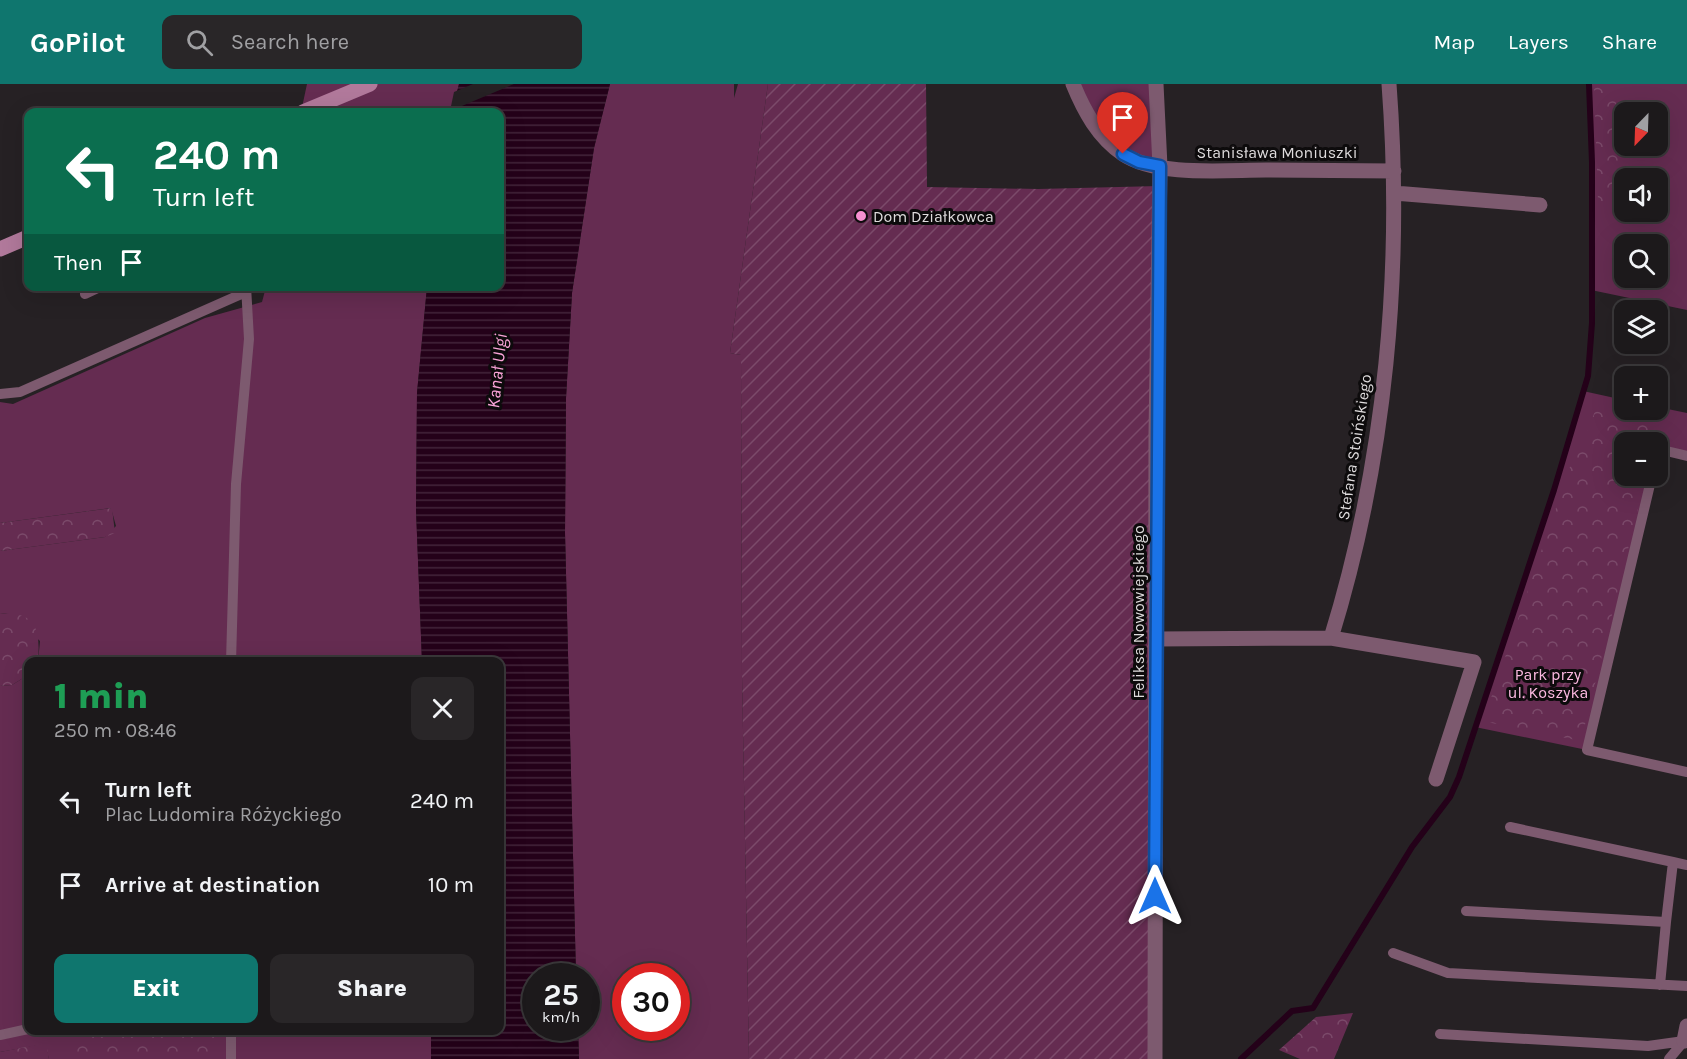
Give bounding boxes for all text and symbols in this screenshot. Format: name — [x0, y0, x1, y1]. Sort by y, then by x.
search box — [162, 15, 582, 69]
text: GoPilot — [30, 26, 126, 59]
icon: search — [183, 26, 216, 59]
text: Search here — [231, 29, 349, 55]
text: Map — [1433, 30, 1475, 54]
text: Layers — [1508, 30, 1569, 54]
text: Share — [1602, 30, 1657, 54]
pin — [1097, 92, 1148, 154]
icon: arrive — [1106, 101, 1139, 134]
north arrow — [1614, 102, 1668, 156]
map controls — [1614, 102, 1668, 486]
text: 240 m — [153, 130, 280, 180]
icon: left — [54, 132, 132, 210]
street label: Stanisława Moniuszki — [1196, 143, 1358, 162]
button: sound — [1614, 168, 1668, 222]
text: Turn left — [153, 181, 254, 213]
place label: Dom Działkowca — [873, 207, 994, 226]
marker: Dom Działkowca — [854, 209, 868, 223]
button: search — [1614, 234, 1668, 288]
icon: arrive — [115, 246, 148, 279]
text: Then — [54, 250, 103, 276]
button: layers — [1614, 300, 1668, 354]
water label: Kanał Ulgi — [482, 332, 512, 410]
button: + — [1614, 366, 1668, 420]
street label: Stefana Stoińskiego — [1334, 373, 1375, 521]
button: − — [1614, 432, 1668, 486]
street label: Feliksa Nowowiejskiego — [1129, 525, 1148, 699]
park label: Park przy ul. Koszyka — [1508, 665, 1588, 702]
text: 1 min — [54, 675, 148, 717]
button: close — [411, 677, 474, 740]
text: 250 m · 08:46 — [54, 719, 177, 742]
text: Turn left — [105, 777, 192, 803]
icon: left — [54, 785, 87, 818]
text: 240 m — [410, 788, 474, 814]
text: Plac Ludomira Różyckiego — [105, 803, 342, 826]
position arrow — [1123, 864, 1187, 928]
icon: arrive — [54, 869, 87, 902]
text: Arrive at destination — [105, 872, 320, 898]
text: 10 m — [428, 872, 474, 898]
button: Exit — [54, 954, 258, 1023]
button: Share — [270, 954, 474, 1023]
speed limit sign: 30 — [612, 963, 690, 1041]
text: 25 — [543, 977, 579, 1013]
text: km/h — [542, 1008, 580, 1026]

